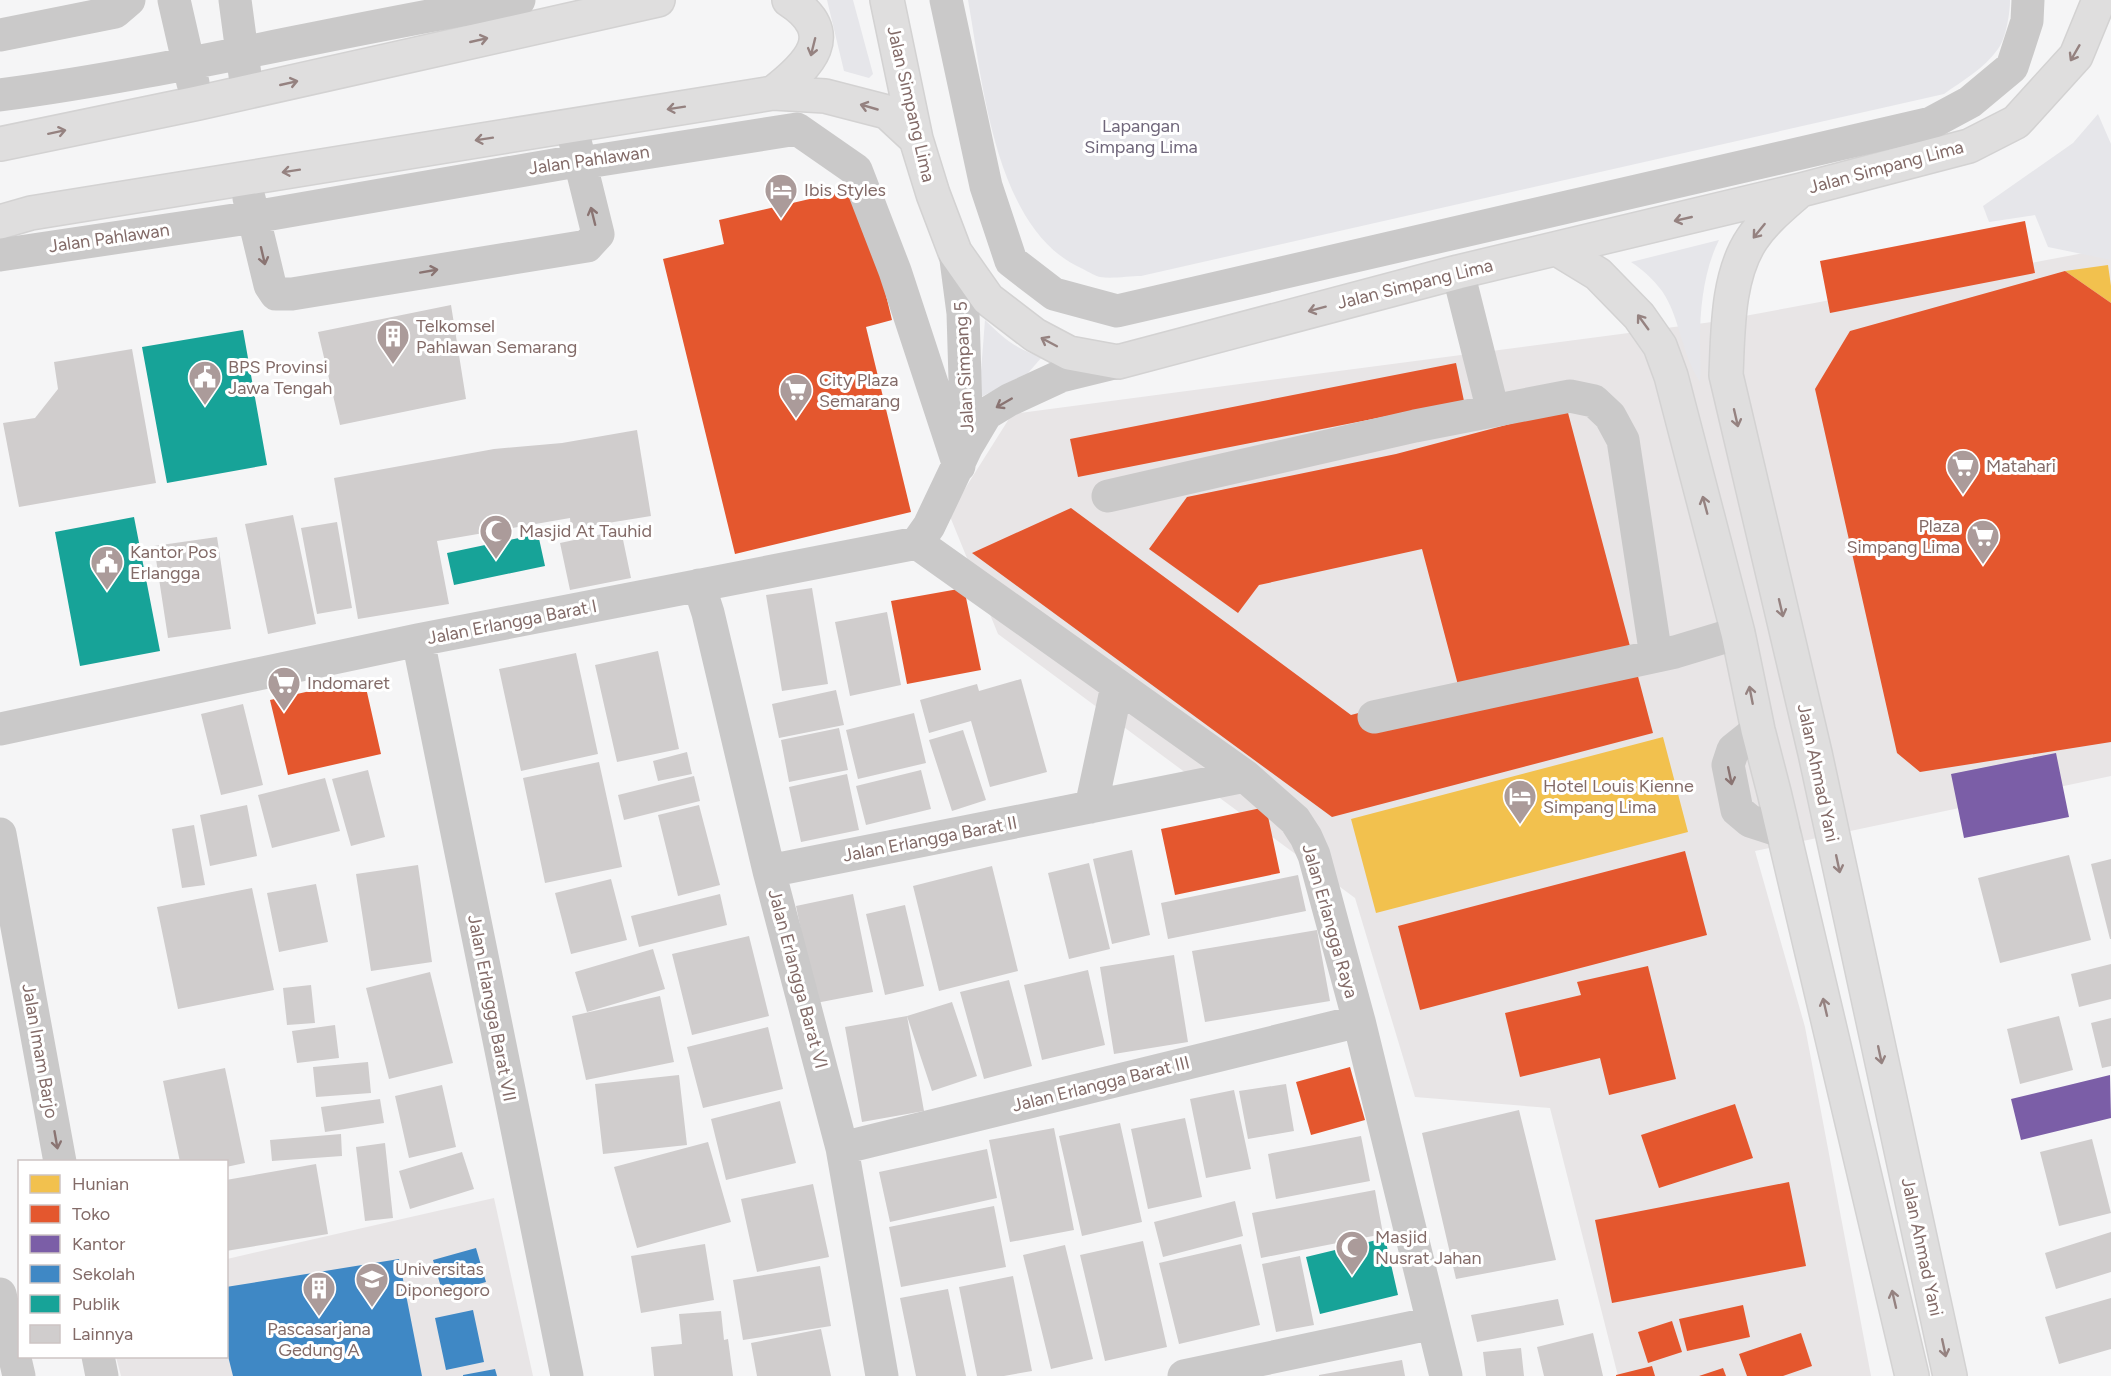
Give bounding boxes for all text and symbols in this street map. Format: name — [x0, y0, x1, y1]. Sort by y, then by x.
street label: Jalan Simpang Lima — [882, 24, 940, 184]
one-way arrow — [469, 33, 488, 45]
one-way arrow — [806, 37, 818, 56]
one-way arrow — [2069, 44, 2081, 61]
one-way arrow — [279, 76, 298, 88]
one-way arrow — [859, 101, 878, 112]
one-way arrow — [667, 103, 687, 114]
park label: Lapangan Simpang Lima — [1084, 115, 1198, 158]
one-way arrow — [47, 126, 67, 137]
one-way arrow — [474, 134, 494, 145]
street label: Jalan Simpang Lima — [1806, 136, 1966, 198]
street label: Jalan Pahlawan — [527, 141, 651, 179]
one-way arrow — [282, 166, 302, 177]
hotel icon: Ibis Styles — [763, 172, 799, 219]
place label: Ibis Styles — [804, 179, 886, 201]
one-way arrow — [587, 207, 599, 226]
one-way arrow — [1674, 213, 1693, 225]
street label: Jalan Pahlawan — [47, 219, 171, 257]
one-way arrow — [1753, 222, 1766, 238]
one-way arrow — [257, 246, 269, 265]
street label: Jalan Simpang Lima — [1335, 254, 1495, 314]
one-way arrow — [418, 266, 438, 277]
street label: Jalan Simpang 5 — [950, 301, 978, 433]
one-way arrow — [1308, 304, 1327, 316]
one-way arrow — [1637, 314, 1649, 330]
place label: Telkomsel Pahlawan Semarang — [416, 315, 577, 358]
building icon: Telkomsel Pahlawan Semarang — [375, 318, 411, 365]
one-way arrow — [1040, 336, 1058, 348]
place label: BPS Provinsi Jawa Tengah — [228, 356, 332, 399]
public building icon: BPS Provinsi Jawa Tengah — [187, 359, 223, 406]
place label: City Plaza Semarang — [819, 369, 900, 412]
supermarket icon: City Plaza Semarang — [778, 372, 814, 419]
one-way arrow — [996, 397, 1013, 409]
one-way arrow — [1730, 408, 1742, 427]
supermarket icon: Matahari — [1945, 448, 1981, 495]
place label: Matahari — [1986, 455, 2056, 477]
one-way arrow — [1698, 496, 1710, 515]
mosque icon: Masjid At Tauhid — [478, 513, 514, 560]
place label: Plaza Simpang Lima — [1847, 515, 1960, 558]
supermarket icon: Plaza Simpang Lima — [1965, 518, 2001, 565]
place label: Masjid At Tauhid — [519, 520, 652, 542]
place label: Kantor Pos Erlangga — [130, 541, 217, 584]
public building icon: Kantor Pos Erlangga — [89, 544, 125, 591]
street label: Jalan Erlangga Barat I — [425, 595, 599, 649]
one-way arrow — [1775, 598, 1787, 617]
supermarket icon: Indomaret — [266, 665, 302, 712]
place label: Indomaret — [307, 672, 390, 694]
one-way arrow — [1745, 685, 1756, 705]
street label: Jalan Ahmad Yani — [1793, 702, 1843, 844]
one-way arrow — [1725, 765, 1736, 785]
place label: Hotel Louis Kienne Simpang Lima — [1543, 775, 1694, 818]
hotel icon: Hotel Louis Kienne Simpang Lima — [1502, 778, 1538, 825]
street label: Jalan Erlangga Barat II — [841, 811, 1019, 867]
street label: Jalan Erlangga Raya — [1297, 841, 1363, 1001]
one-way arrow — [1833, 854, 1845, 873]
street label: Jalan Erlangga Barat VI — [763, 887, 833, 1071]
street label: Jalan Erlangga Barat VII — [463, 913, 521, 1103]
street label: Jalan Imam Barjo — [17, 982, 63, 1120]
one-way arrow — [1819, 997, 1830, 1017]
one-way arrow — [1875, 1044, 1886, 1064]
street label: Jalan Erlangga Barat III — [1010, 1051, 1192, 1117]
one-way arrow — [51, 1129, 62, 1149]
legend — [18, 1160, 228, 1358]
text: Hunian — [72, 1173, 129, 1195]
street label: Jalan Ahmad Yani — [1897, 1176, 1947, 1318]
text: Toko — [72, 1203, 110, 1225]
place label: Masjid Nusrat Jahan — [1375, 1226, 1482, 1269]
mosque icon: Masjid Nusrat Jahan — [1334, 1229, 1370, 1276]
text: Kantor — [72, 1233, 125, 1255]
place label: Universitas Diponegoro — [395, 1258, 490, 1301]
school or university icon: Universitas Diponegoro — [354, 1261, 390, 1308]
text: Sekolah — [72, 1263, 135, 1285]
building icon: Pascasarjana Gedung A — [301, 1270, 337, 1317]
one-way arrow — [1887, 1289, 1899, 1308]
text: Publik — [72, 1293, 120, 1315]
place label: Pascasarjana Gedung A — [267, 1318, 371, 1361]
text: Lainnya — [72, 1323, 133, 1345]
one-way arrow — [1939, 1337, 1950, 1357]

